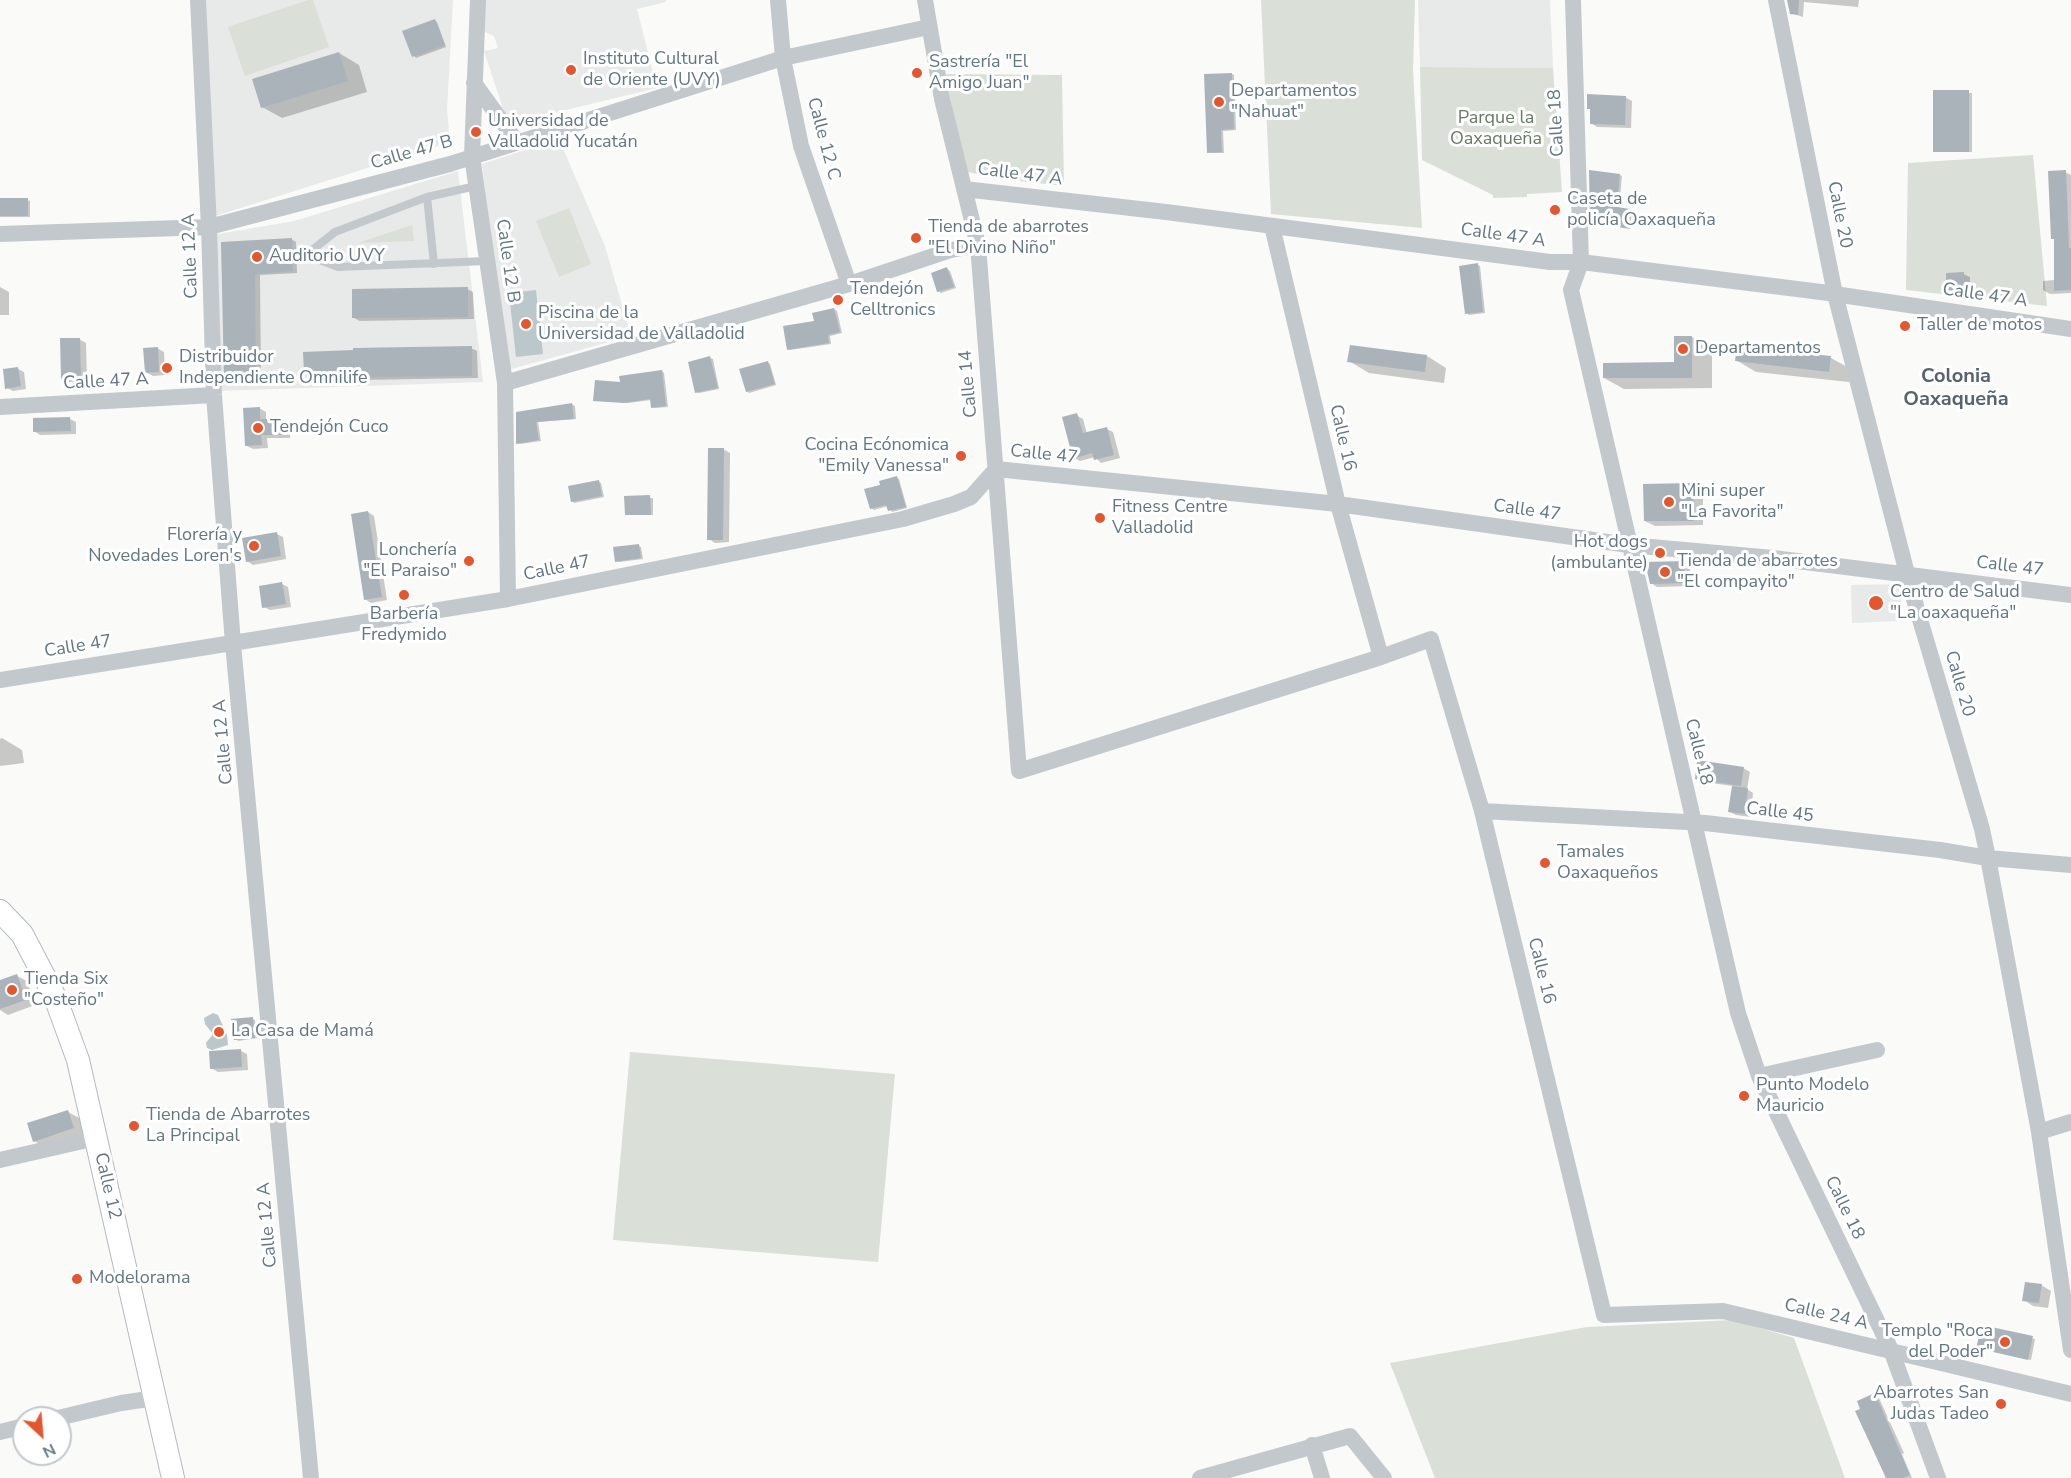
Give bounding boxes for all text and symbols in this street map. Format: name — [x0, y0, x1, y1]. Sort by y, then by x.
place label: Instituto Cultural de Oriente (UVY) — [583, 49, 721, 92]
place label: Sastrería "El Amigo Juan" — [929, 52, 1030, 94]
marker: Instituto Cultural de Oriente (UVY) — [564, 63, 578, 77]
marker: Sastrería "El Amigo Juan" — [910, 66, 924, 80]
place label: Departamentos "Nahuat" — [1231, 81, 1357, 124]
street label: Calle 18 — [1544, 89, 1570, 157]
street label: Calle 12 C — [802, 95, 844, 183]
marker: Departamentos "Nahuat" — [1212, 95, 1226, 109]
park label: Parque la Oaxaqueña — [1450, 108, 1542, 150]
place label: Universidad de Valladolid Yucatán — [488, 111, 638, 154]
marker: Universidad de Valladolid Yucatán — [469, 125, 483, 139]
street label: Calle 47 B — [368, 131, 456, 175]
street label: Calle 47 A — [976, 159, 1064, 191]
street label: Calle 20 — [1822, 180, 1856, 250]
place label: Caseta de policía Oaxaqueña — [1567, 189, 1716, 232]
marker: Caseta de policía Oaxaqueña — [1548, 203, 1562, 217]
street label: Calle 12 A — [179, 213, 203, 299]
place label: Tienda de abarrotes "El Divino Niño" — [928, 217, 1089, 260]
street label: Calle 12 B — [490, 218, 524, 304]
street label: Calle 47 A — [1459, 219, 1547, 253]
marker: Tienda de abarrotes "El Divino Niño" — [909, 231, 923, 245]
place label: Auditorio UVY — [269, 246, 385, 268]
marker: Auditorio UVY — [250, 250, 264, 264]
place label: Tendejón Celltronics — [850, 279, 936, 322]
street label: Calle 47 A — [1941, 279, 2029, 313]
marker: Tendejón Celltronics — [831, 293, 845, 307]
place label: Piscina de la Universidad de Valladolid — [538, 303, 745, 346]
place label: Taller de motos — [1917, 315, 2042, 337]
marker: Piscina de la Universidad de Valladolid — [519, 317, 533, 331]
marker: Taller de motos — [1898, 319, 1912, 333]
place label: Departamentos — [1695, 338, 1821, 360]
marker: Departamentos — [1676, 342, 1690, 356]
place label: Distribuidor Independiente Omnilife — [179, 347, 368, 389]
street label: Calle 14 — [955, 349, 983, 419]
marker: Distribuidor Independiente Omnilife — [160, 361, 174, 375]
district label: Colonia Oaxaqueña — [1903, 365, 2009, 412]
street label: Calle 47 A — [63, 369, 149, 395]
street label: Calle 16 — [1324, 403, 1360, 473]
place label: Tendejón Cuco — [270, 417, 389, 439]
marker: Tendejón Cuco — [251, 421, 265, 435]
place label: Cocina Ecónomica "Emily Vanessa" — [804, 435, 949, 478]
street label: Calle 47 — [1009, 441, 1079, 469]
marker: Cocina Ecónomica "Emily Vanessa" — [954, 449, 968, 463]
place label: Mini super "La Favorita" — [1681, 481, 1784, 524]
marker: Mini super "La Favorita" — [1662, 495, 1676, 509]
street label: Calle 47 — [1492, 496, 1562, 526]
place label: Fitness Centre Valladolid — [1112, 497, 1228, 540]
marker: Fitness Centre Valladolid — [1093, 511, 1107, 525]
place label: Florería y Novedades Loren's — [88, 525, 242, 568]
place label: Hot dogs (ambulante) — [1550, 532, 1648, 574]
marker: Florería y Novedades Loren's — [247, 539, 261, 553]
place label: Lonchería "El Paraiso" — [363, 540, 457, 582]
marker: Hot dogs (ambulante) — [1653, 546, 1667, 560]
street label: Calle 47 — [522, 551, 592, 587]
place label: Tienda de abarrotes "El compayito" — [1677, 551, 1838, 594]
street label: Calle 47 — [1975, 552, 2045, 582]
marker: Lonchería "El Paraiso" — [462, 554, 476, 568]
marker: Tienda de abarrotes "El compayito" — [1658, 565, 1672, 579]
place label: Centro de Salud "La oaxaqueña" — [1890, 582, 2020, 624]
marker: Barbería Fredymido — [397, 588, 411, 602]
marker: Centro de Salud "La oaxaqueña" — [1867, 594, 1885, 612]
place label: Barbería Fredymido — [361, 604, 447, 646]
street label: Calle 47 — [43, 631, 113, 663]
street label: Calle 20 — [1939, 648, 1979, 720]
street label: Calle 12 A — [210, 698, 238, 786]
street label: Calle 18 — [1679, 717, 1717, 787]
street label: Calle 45 — [1745, 798, 1815, 828]
place label: Tamales Oaxaqueños — [1557, 842, 1658, 884]
marker: Tamales Oaxaqueños — [1538, 856, 1552, 870]
street label: Calle 16 — [1522, 936, 1560, 1006]
place label: Tienda Six "Costeño" — [24, 969, 108, 1012]
marker: Tienda Six "Costeño" — [5, 983, 19, 997]
place label: La Casa de Mamá — [231, 1021, 374, 1043]
marker: La Casa de Mamá — [212, 1025, 226, 1039]
place label: Punto Modelo Mauricio — [1756, 1075, 1869, 1118]
marker: Punto Modelo Mauricio — [1737, 1089, 1751, 1103]
place label: Tienda de Abarrotes La Principal — [146, 1105, 310, 1148]
marker: Tienda de Abarrotes La Principal — [127, 1119, 141, 1133]
street label: Calle 12 — [89, 1151, 125, 1221]
street label: Calle 18 — [1819, 1173, 1869, 1243]
street label: Calle 12 A — [254, 1181, 282, 1269]
place label: Modelorama — [89, 1268, 191, 1290]
marker: Modelorama — [70, 1272, 84, 1286]
street label: Calle 24 A — [1782, 1295, 1870, 1335]
place label: Templo "Roca del Poder" — [1882, 1321, 1993, 1364]
marker: Templo "Roca del Poder" — [1998, 1335, 2012, 1349]
place label: Abarrotes San Judas Tadeo — [1873, 1383, 1989, 1426]
marker: Abarrotes San Judas Tadeo — [1994, 1397, 2008, 1411]
north arrow — [12, 1406, 72, 1466]
text: N — [39, 1438, 59, 1463]

